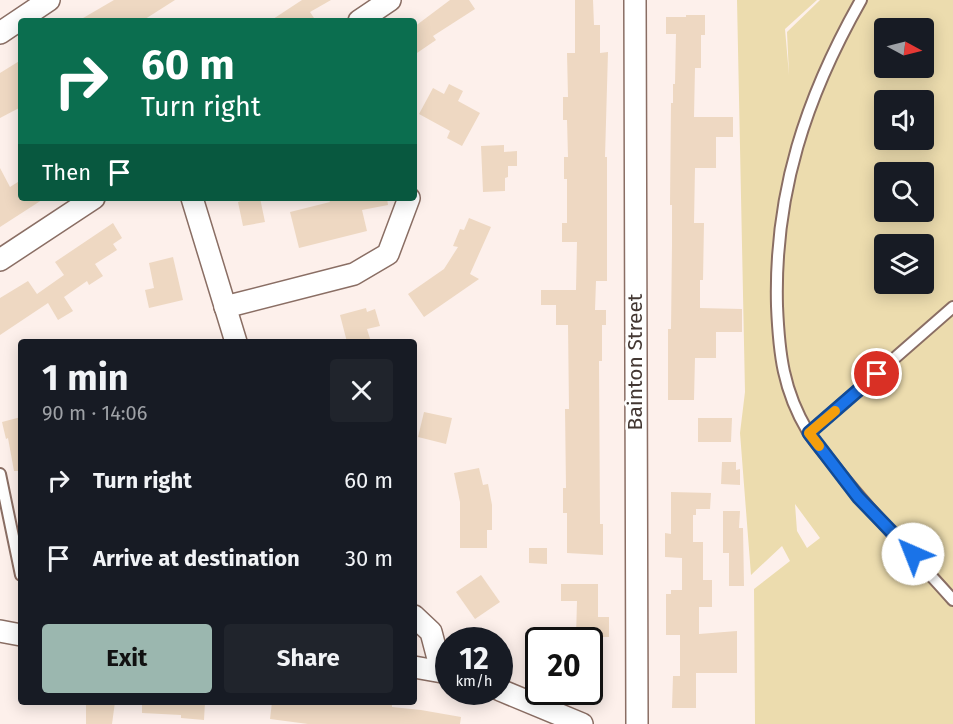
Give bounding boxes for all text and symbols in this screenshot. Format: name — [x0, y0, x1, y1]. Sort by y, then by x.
north arrow — [874, 18, 934, 78]
map controls — [874, 18, 934, 294]
text: 60 m — [141, 40, 235, 90]
icon: right — [42, 42, 120, 120]
button: sound — [874, 90, 934, 150]
text: Turn right — [141, 91, 261, 123]
icon: arrive — [103, 156, 136, 189]
text: Then — [42, 159, 91, 186]
button: search — [874, 162, 934, 222]
button: layers — [874, 234, 934, 294]
street label: Bainton Street — [622, 293, 648, 430]
pin — [851, 348, 902, 399]
text: 1 min — [42, 356, 129, 400]
icon: arrive — [860, 357, 893, 390]
button: close — [330, 359, 393, 422]
text: 90 m · 14:06 — [42, 401, 147, 425]
icon: right — [42, 464, 75, 497]
text: Turn right — [93, 467, 192, 494]
text: 60 m — [344, 467, 393, 494]
position arrow — [881, 522, 945, 586]
icon: arrive — [42, 542, 75, 575]
text: Arrive at destination — [93, 545, 300, 572]
text: 30 m — [345, 545, 393, 572]
button: Exit — [42, 624, 212, 693]
button: Share — [224, 624, 393, 693]
speed limit sign: 20 — [525, 627, 603, 705]
text: 12 — [459, 641, 489, 677]
text: km/h — [455, 672, 493, 690]

